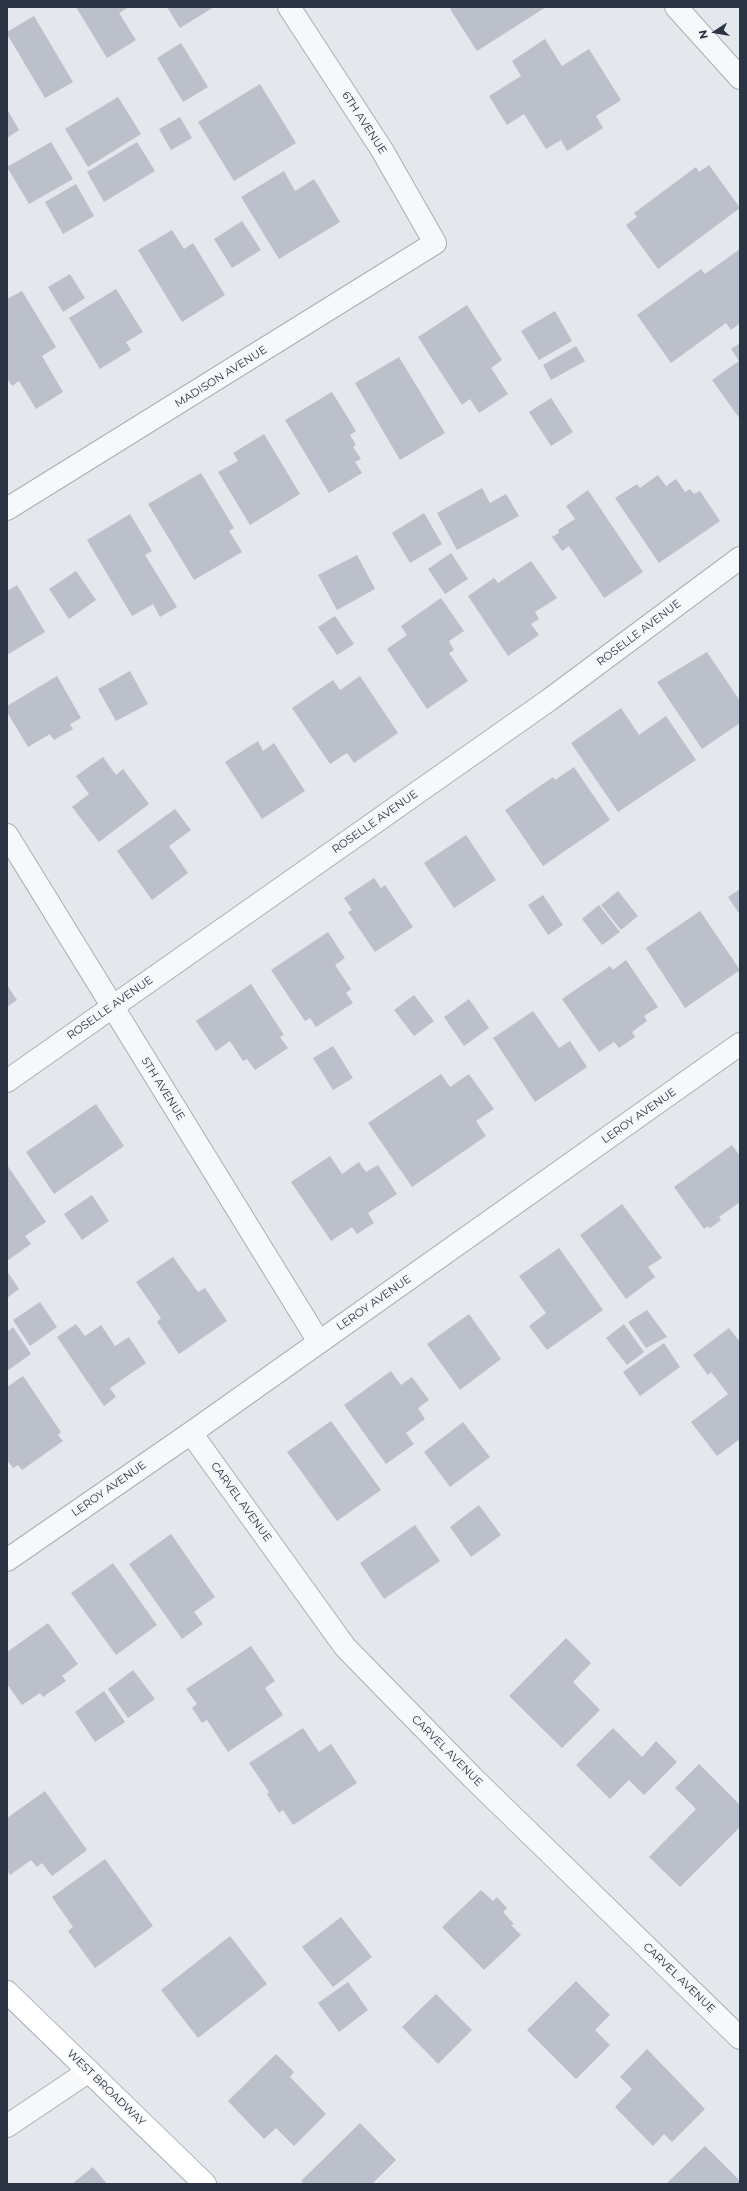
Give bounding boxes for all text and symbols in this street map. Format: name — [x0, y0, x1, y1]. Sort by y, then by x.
north arrow — [695, 12, 735, 52]
text: N — [695, 29, 711, 40]
street label: 6TH AVENUE — [339, 89, 389, 157]
street label: MADISON AVENUE — [173, 343, 269, 411]
street label: ROSELLE AVENUE — [594, 597, 684, 669]
street label: ROSELLE AVENUE — [329, 787, 421, 857]
street label: ROSELLE AVENUE — [64, 973, 156, 1043]
street label: 5TH AVENUE — [138, 1055, 188, 1123]
street label: LEROY AVENUE — [599, 1085, 679, 1147]
street label: LEROY AVENUE — [334, 1272, 414, 1334]
street label: LEROY AVENUE — [69, 1458, 149, 1520]
street label: CARVEL AVENUE — [208, 1460, 274, 1544]
street label: CARVEL AVENUE — [409, 1713, 485, 1789]
street label: CARVEL AVENUE — [640, 1940, 718, 2016]
street label: WEST BROADWAY — [64, 2047, 148, 2129]

